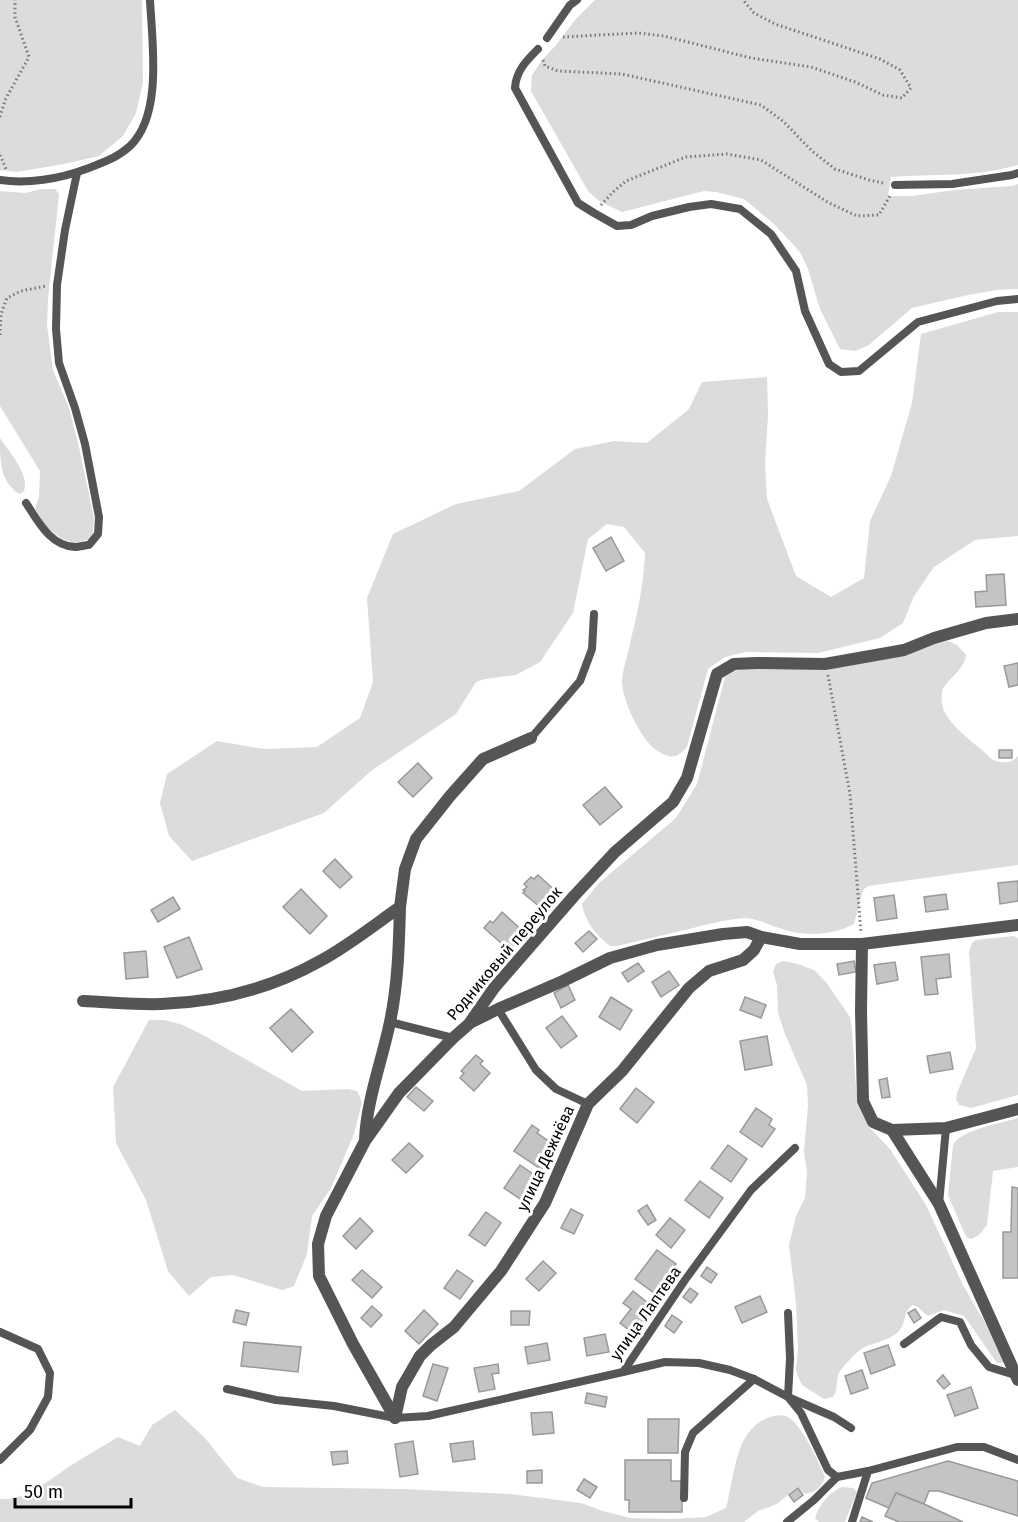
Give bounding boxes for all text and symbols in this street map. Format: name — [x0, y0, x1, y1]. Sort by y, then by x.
street label: Родниковый переулок — [443, 882, 566, 1024]
street label: улица Дежнёва — [513, 1102, 578, 1214]
street label: улица Лаптева — [606, 1263, 685, 1364]
scale bar — [15, 1471, 130, 1509]
text: 50 m — [24, 1481, 63, 1503]

